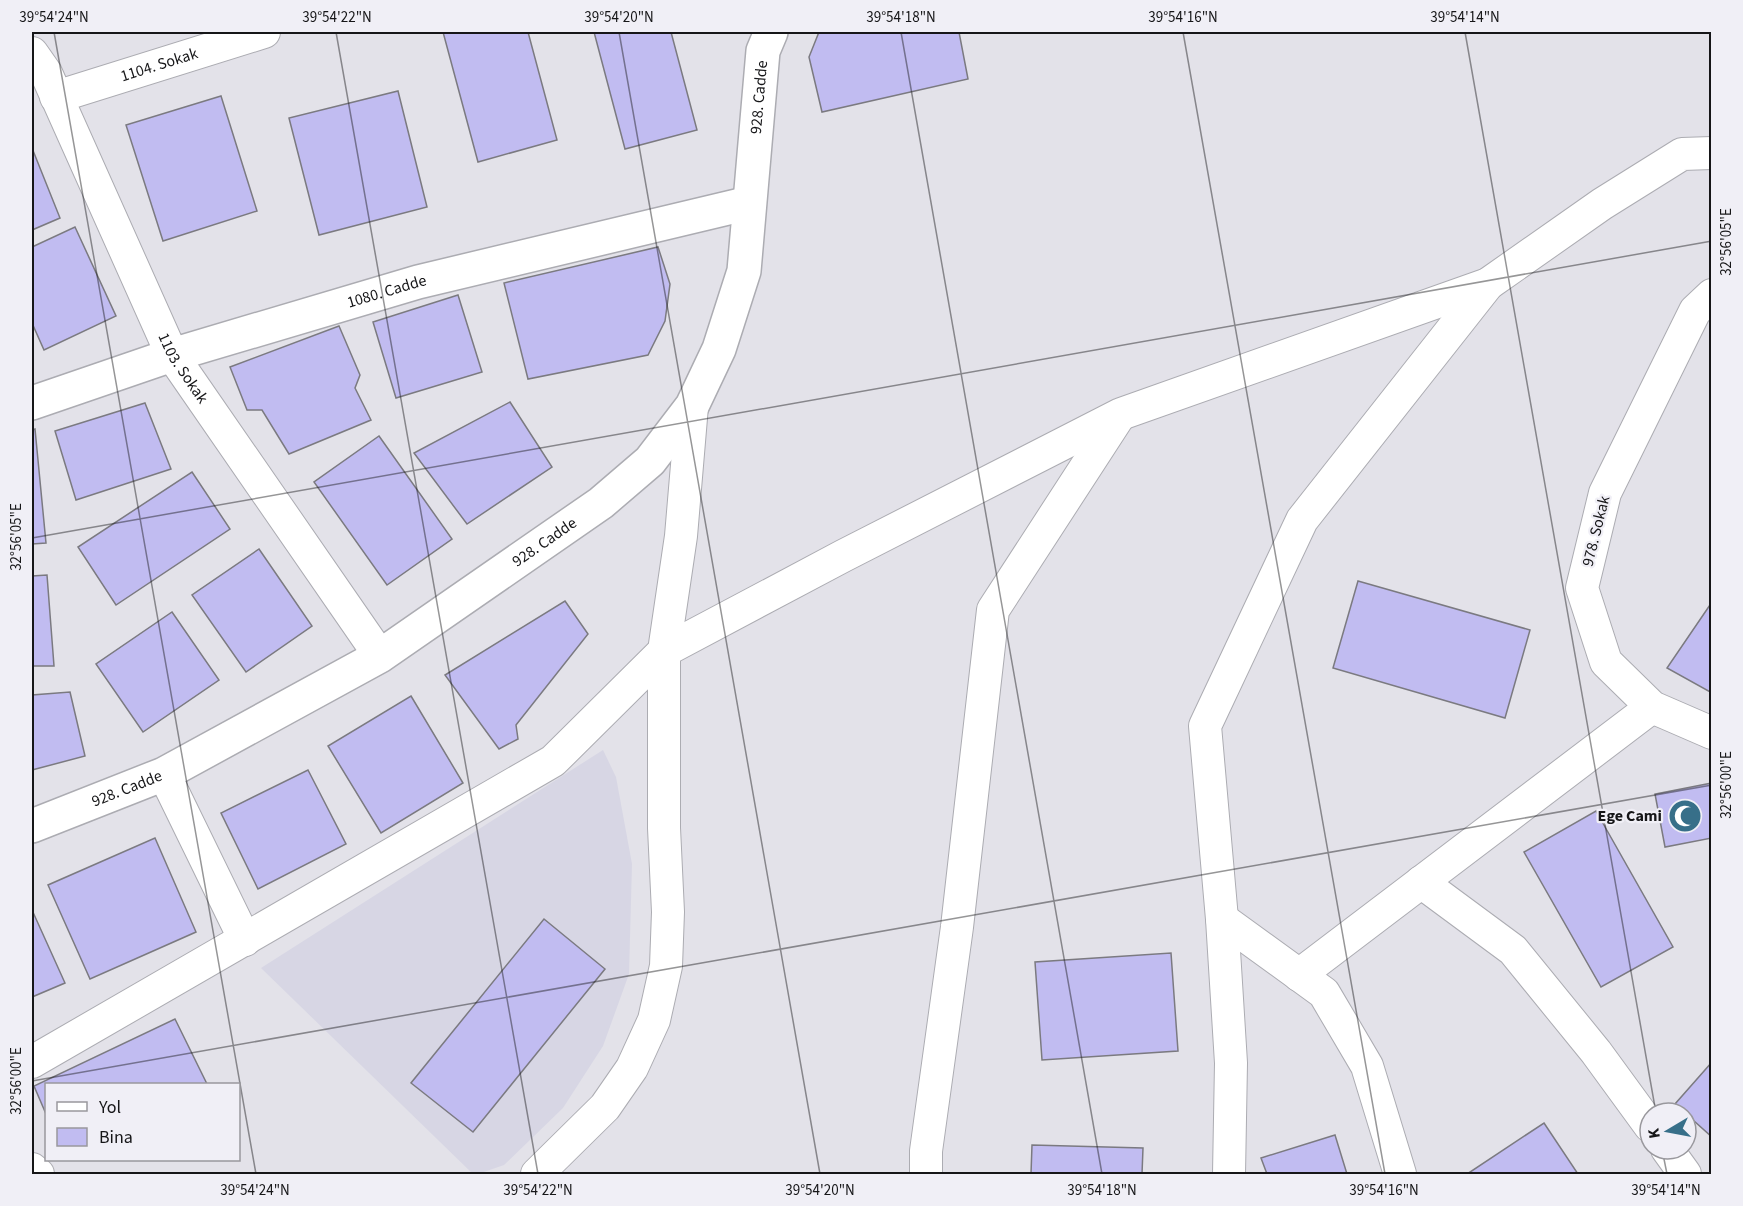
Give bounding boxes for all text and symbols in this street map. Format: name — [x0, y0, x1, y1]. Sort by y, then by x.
text: 39°54'24"N — [19, 7, 89, 28]
text: 39°54'22"N — [302, 7, 372, 28]
text: 39°54'20"N — [584, 7, 654, 28]
text: 39°54'18"N — [866, 7, 936, 28]
text: 39°54'16"N — [1148, 7, 1218, 28]
text: 39°54'14"N — [1430, 7, 1500, 28]
street label: 1104. Sokak — [118, 42, 201, 87]
street label: 928. Cadde — [745, 59, 773, 135]
text: 32°56'05"E — [1716, 208, 1737, 276]
street label: 1080. Cadde — [344, 269, 429, 313]
street label: 1103. Sokak — [152, 329, 213, 408]
street label: 978. Sokak — [1577, 493, 1615, 569]
text: 32°56'05"E — [6, 503, 27, 571]
street label: 928. Cadde — [508, 512, 581, 572]
text: 32°56'00"E — [1716, 751, 1737, 819]
street label: 928. Cadde — [88, 765, 165, 812]
mosque icon: Ege Cami — [1667, 798, 1703, 834]
place label: Ege Cami — [1598, 805, 1662, 827]
text: 32°56'00"E — [6, 1047, 27, 1115]
legend — [45, 1083, 240, 1161]
text: Yol — [98, 1095, 121, 1120]
north arrow — [1638, 1101, 1698, 1161]
text: Bina — [99, 1125, 133, 1150]
text: K — [1642, 1127, 1666, 1140]
text: 39°54'24"N — [220, 1180, 290, 1201]
text: 39°54'22"N — [503, 1180, 573, 1201]
text: 39°54'20"N — [785, 1180, 855, 1201]
text: 39°54'18"N — [1067, 1180, 1137, 1201]
text: 39°54'16"N — [1349, 1180, 1419, 1201]
text: 39°54'14"N — [1631, 1180, 1701, 1201]

